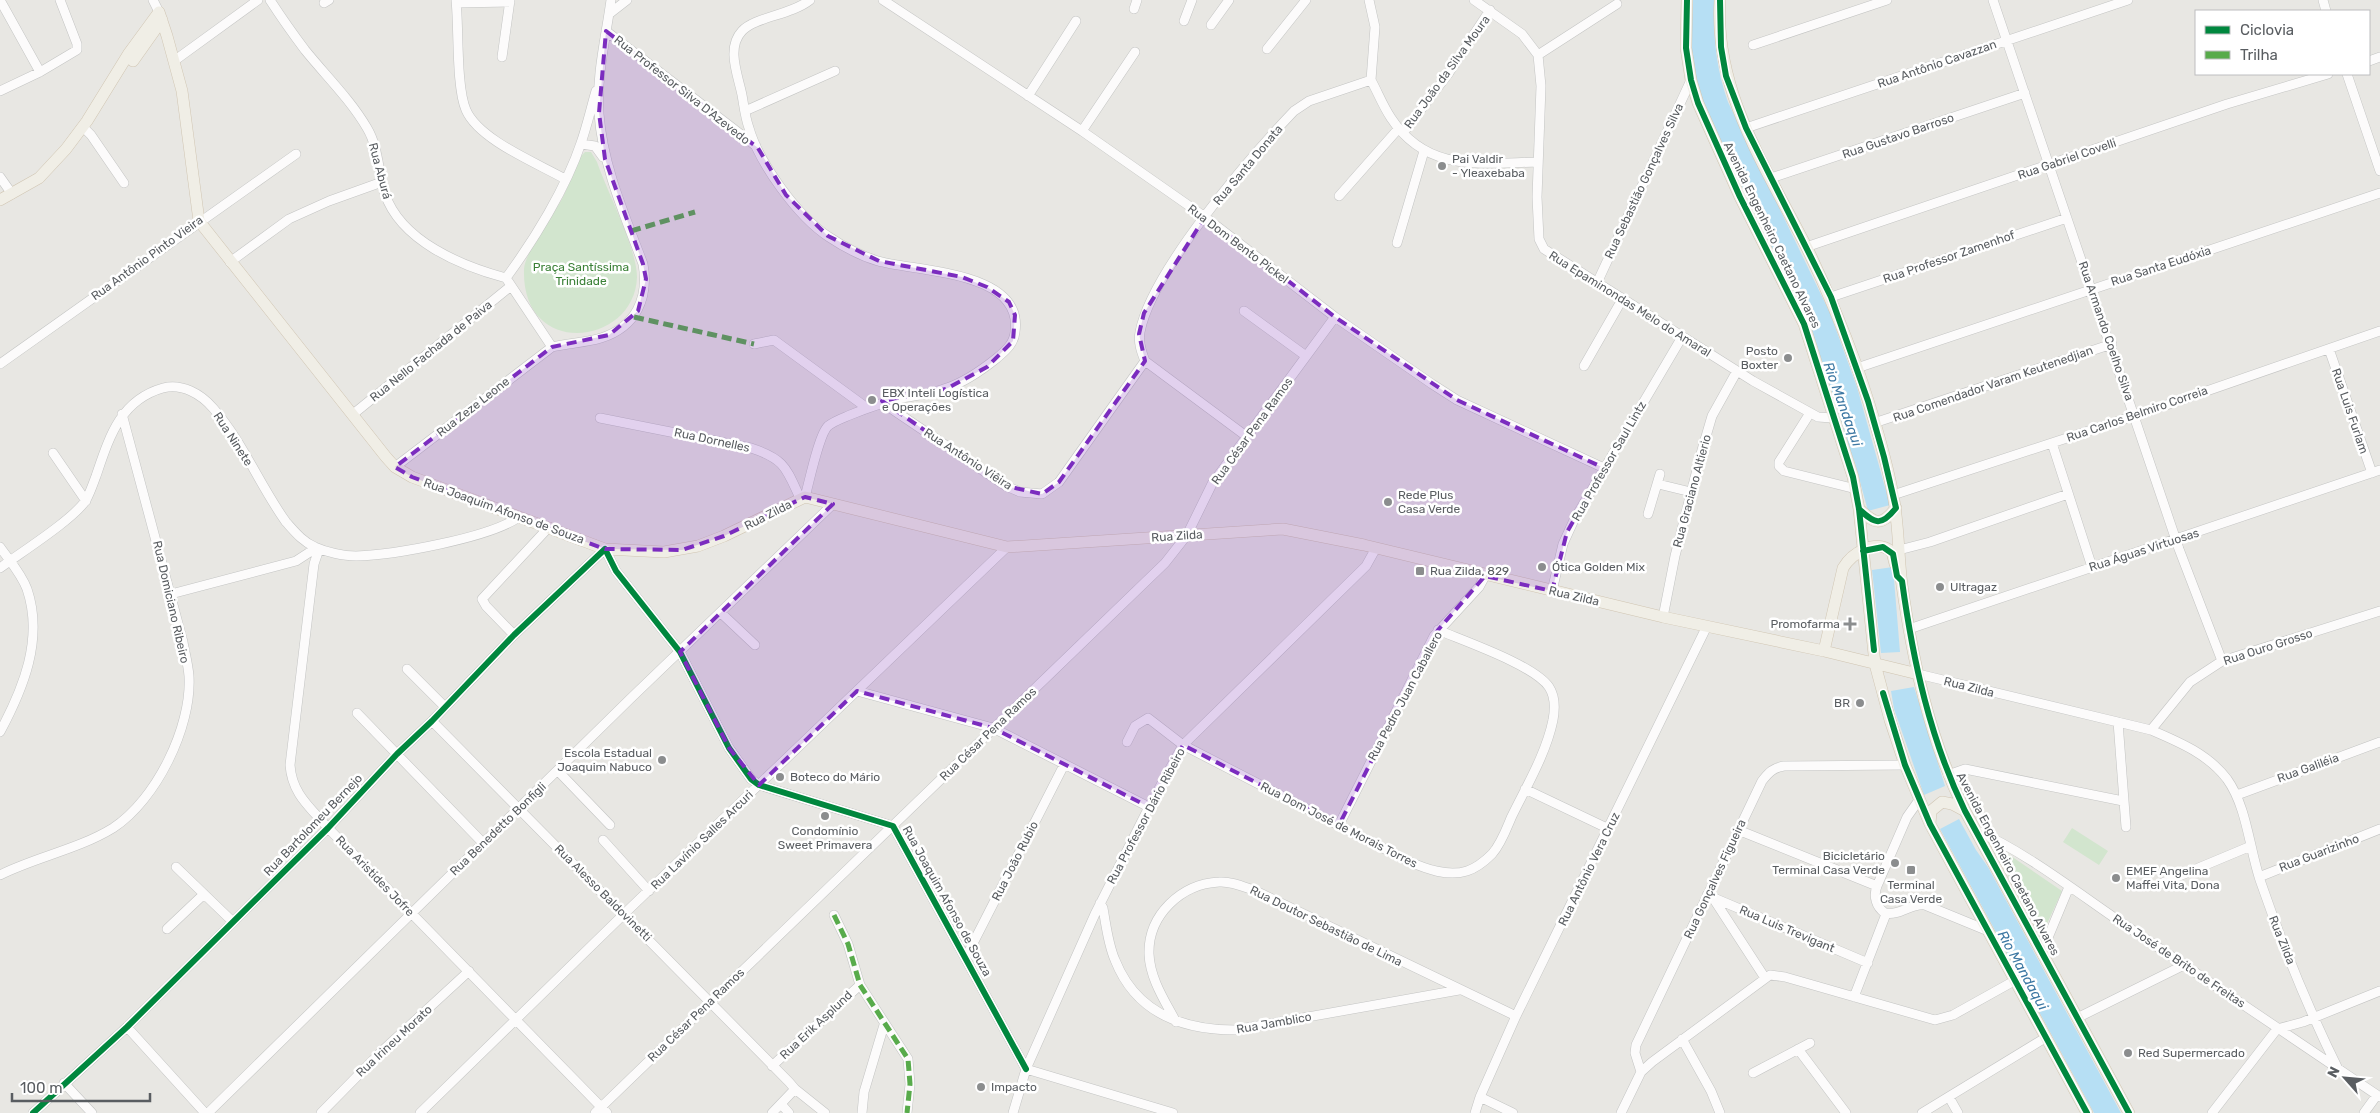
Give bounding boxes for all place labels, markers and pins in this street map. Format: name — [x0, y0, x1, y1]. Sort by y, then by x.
place label: Pai Valdir - Yleaxebaba — [1452, 152, 1525, 180]
marker: Pai Valdir - Yleaxebaba — [1436, 160, 1448, 172]
place label: Posto Boxter — [1741, 344, 1778, 372]
marker: Posto Boxter — [1782, 352, 1794, 364]
place label: EBX Inteli Logística e Operações — [882, 386, 989, 414]
marker: EBX Inteli Logística e Operações — [866, 394, 878, 406]
place label: Rede Plus Casa Verde — [1398, 488, 1461, 516]
marker: Rede Plus Casa Verde — [1382, 496, 1394, 508]
place label: Ótica Golden Mix — [1552, 560, 1645, 574]
marker: Ótica Golden Mix — [1536, 561, 1548, 573]
place label: Rua Zilda, 829 — [1430, 564, 1509, 578]
marker: Rua Zilda, 829 — [1414, 565, 1426, 577]
place label: Ultragaz — [1950, 580, 1997, 594]
marker: Ultragaz — [1934, 581, 1946, 593]
place label: Promofarma — [1770, 617, 1840, 631]
marker: Promofarma — [1844, 618, 1856, 630]
place label: BR — [1834, 696, 1850, 710]
marker: BR — [1854, 697, 1866, 709]
place label: Escola Estadual Joaquim Nabuco — [557, 746, 652, 774]
marker: Escola Estadual Joaquim Nabuco — [656, 754, 668, 766]
place label: Boteco do Mário — [790, 770, 880, 784]
marker: Boteco do Mário — [774, 771, 786, 783]
marker: Condomínio Sweet Primavera — [819, 810, 831, 822]
place label: Condomínio Sweet Primavera — [778, 824, 872, 852]
place label: Bicicletário Terminal Casa Verde — [1772, 849, 1885, 877]
marker: Bicicletário Terminal Casa Verde — [1889, 857, 1901, 869]
marker: Terminal Casa Verde — [1905, 864, 1917, 876]
place label: EMEF Angelina Maffei Vita, Dona — [2126, 864, 2220, 892]
marker: EMEF Angelina Maffei Vita, Dona — [2110, 872, 2122, 884]
place label: Terminal Casa Verde — [1880, 878, 1942, 906]
place label: Red Supermercado — [2138, 1046, 2245, 1060]
marker: Red Supermercado — [2122, 1047, 2134, 1059]
place label: Impacto — [991, 1080, 1037, 1094]
marker: Impacto — [975, 1081, 987, 1093]

